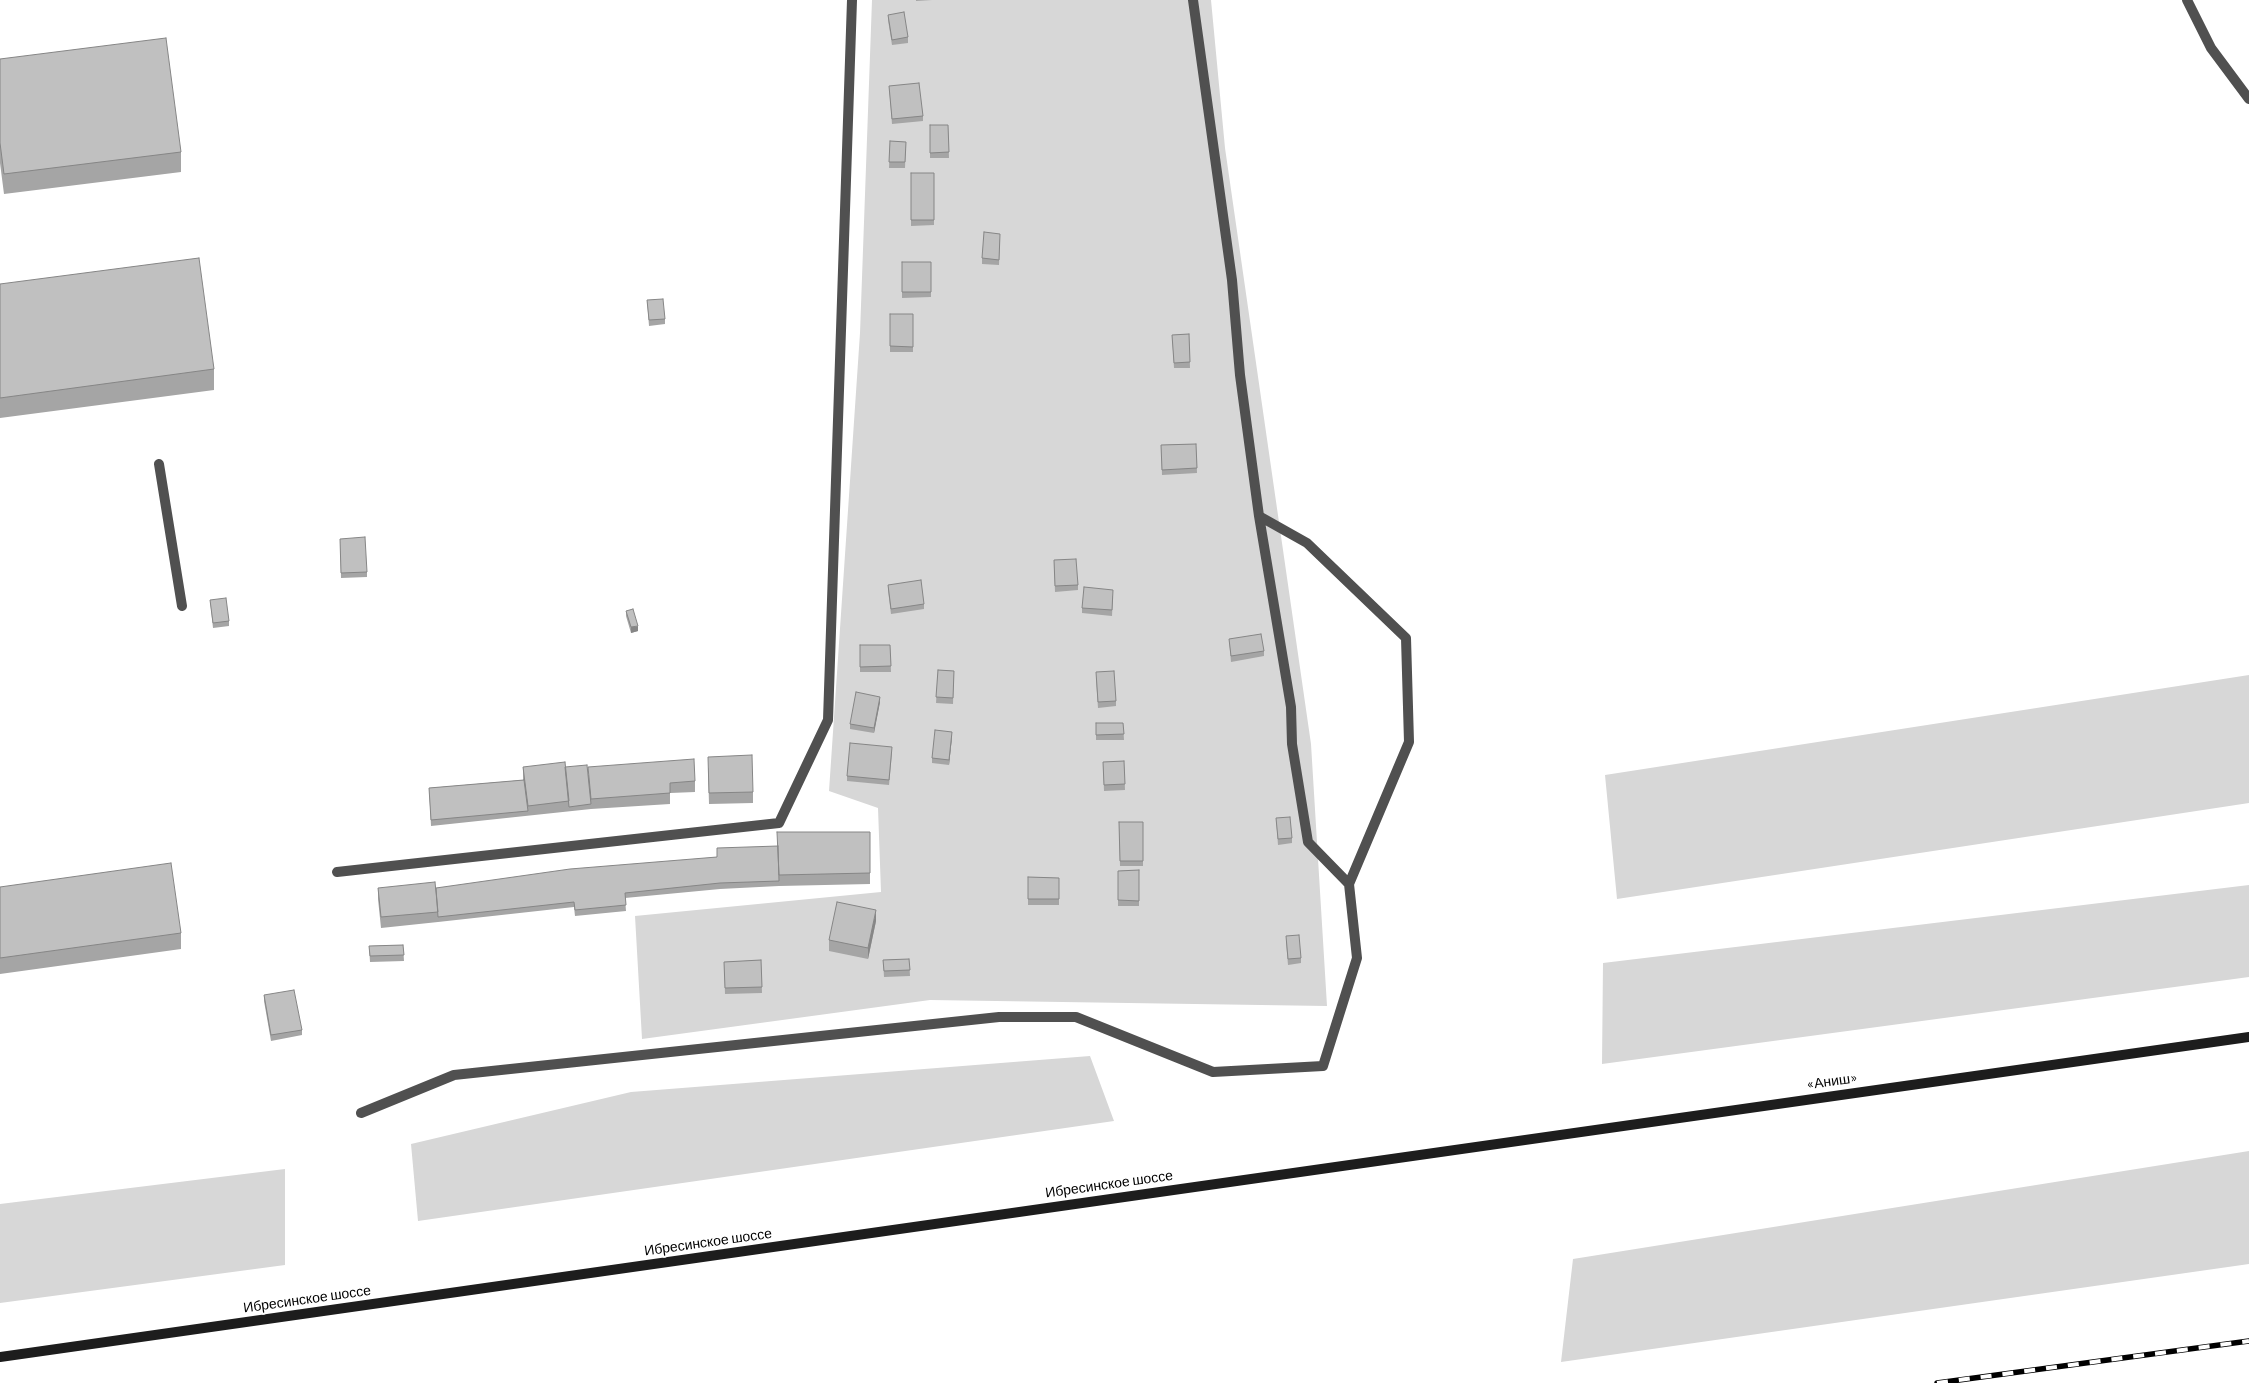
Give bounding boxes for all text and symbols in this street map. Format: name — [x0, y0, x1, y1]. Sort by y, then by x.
street label: «Аниш» — [1805, 1069, 1859, 1093]
street label: Ибресинское шоссе — [1044, 1167, 1174, 1201]
street label: Ибресинское шоссе — [643, 1225, 773, 1259]
street label: Ибресинское шоссе — [242, 1282, 372, 1316]

